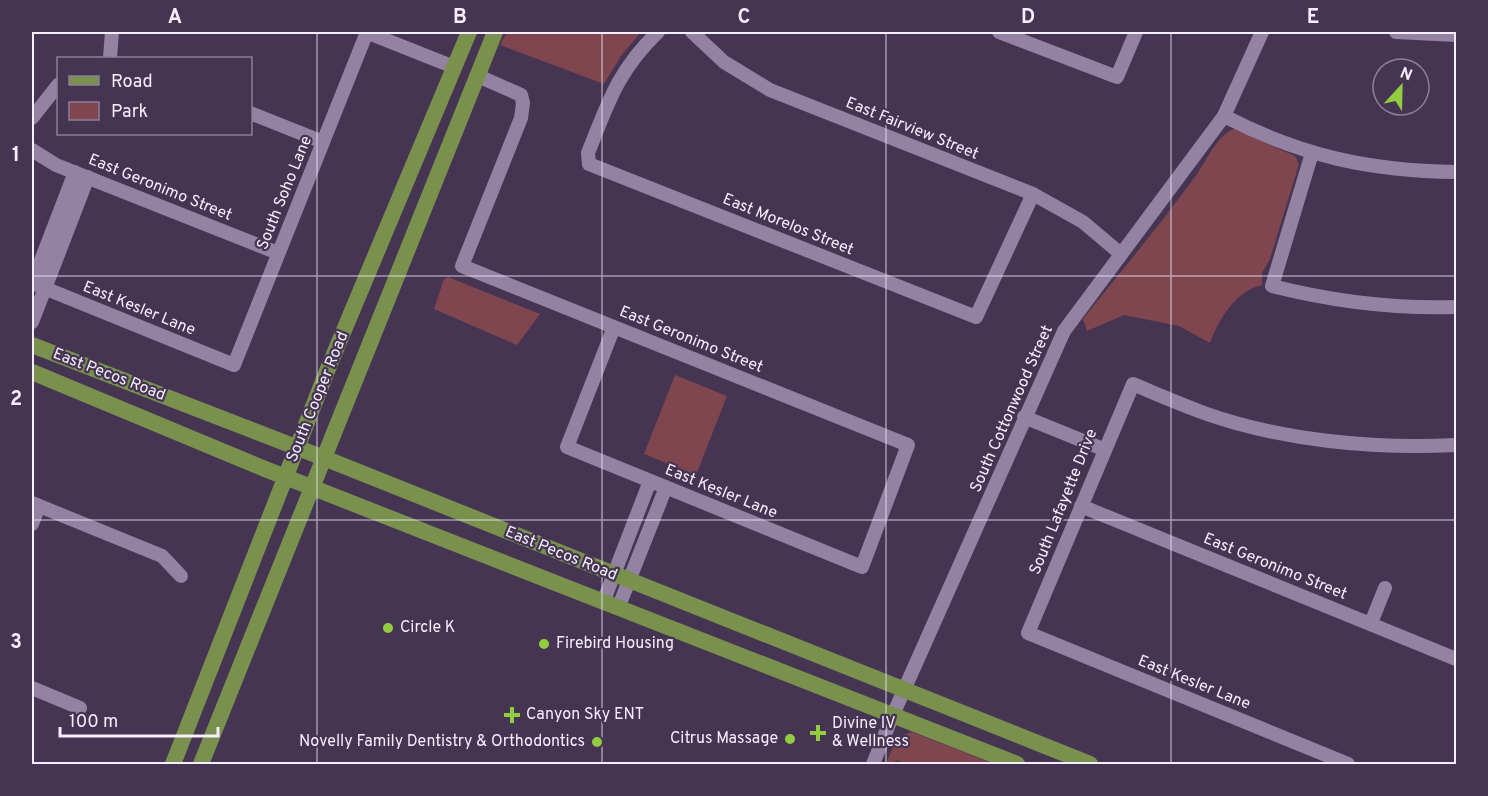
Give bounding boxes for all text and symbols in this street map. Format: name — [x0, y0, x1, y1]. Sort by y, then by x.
text: A — [168, 5, 182, 31]
text: B — [453, 5, 467, 31]
text: C — [738, 5, 750, 31]
text: D — [1021, 5, 1035, 31]
text: E — [1307, 5, 1319, 31]
legend — [57, 57, 252, 135]
north arrow — [1371, 57, 1431, 117]
text: N — [1397, 64, 1415, 86]
text: Road — [111, 71, 153, 94]
street label: East Fairview Street — [843, 93, 981, 165]
text: Park — [111, 101, 148, 124]
street label: South Soho Lane — [253, 133, 317, 253]
text: 1 — [12, 143, 20, 169]
street label: East Geronimo Street — [85, 150, 235, 226]
street label: East Morelos Street — [720, 190, 856, 260]
street label: East Kesler Lane — [80, 277, 198, 341]
street label: East Geronimo Street — [616, 302, 766, 378]
street label: South Cottonwood Street — [966, 322, 1058, 496]
street label: South Cooper Road — [283, 329, 353, 465]
street label: East Pecos Road — [50, 344, 168, 406]
text: 2 — [10, 387, 22, 413]
street label: South Lafayette Drive — [1026, 426, 1102, 578]
street label: East Kesler Lane — [662, 460, 780, 524]
street label: East Pecos Road — [502, 522, 620, 586]
street label: East Geronimo Street — [1200, 529, 1350, 605]
place label: Circle K — [400, 618, 455, 638]
marker: Circle K — [381, 621, 395, 635]
text: 3 — [10, 630, 22, 656]
place label: Firebird Housing — [556, 634, 674, 654]
marker: Firebird Housing — [537, 637, 551, 651]
street label: East Kesler Lane — [1135, 651, 1253, 715]
scale bar — [60, 700, 218, 738]
place label: Canyon Sky ENT — [526, 705, 644, 725]
marker: Canyon Sky ENT — [503, 706, 521, 724]
text: 100 m — [69, 711, 118, 734]
place label: Divine IV & Wellness — [832, 714, 909, 752]
marker: Divine IV & Wellness — [809, 724, 827, 742]
place label: Citrus Massage — [670, 729, 778, 749]
place label: Novelly Family Dentistry & Orthodontics — [299, 732, 585, 752]
marker: Citrus Massage — [783, 732, 797, 746]
marker: Novelly Family Dentistry & Orthodontics — [590, 735, 604, 749]

